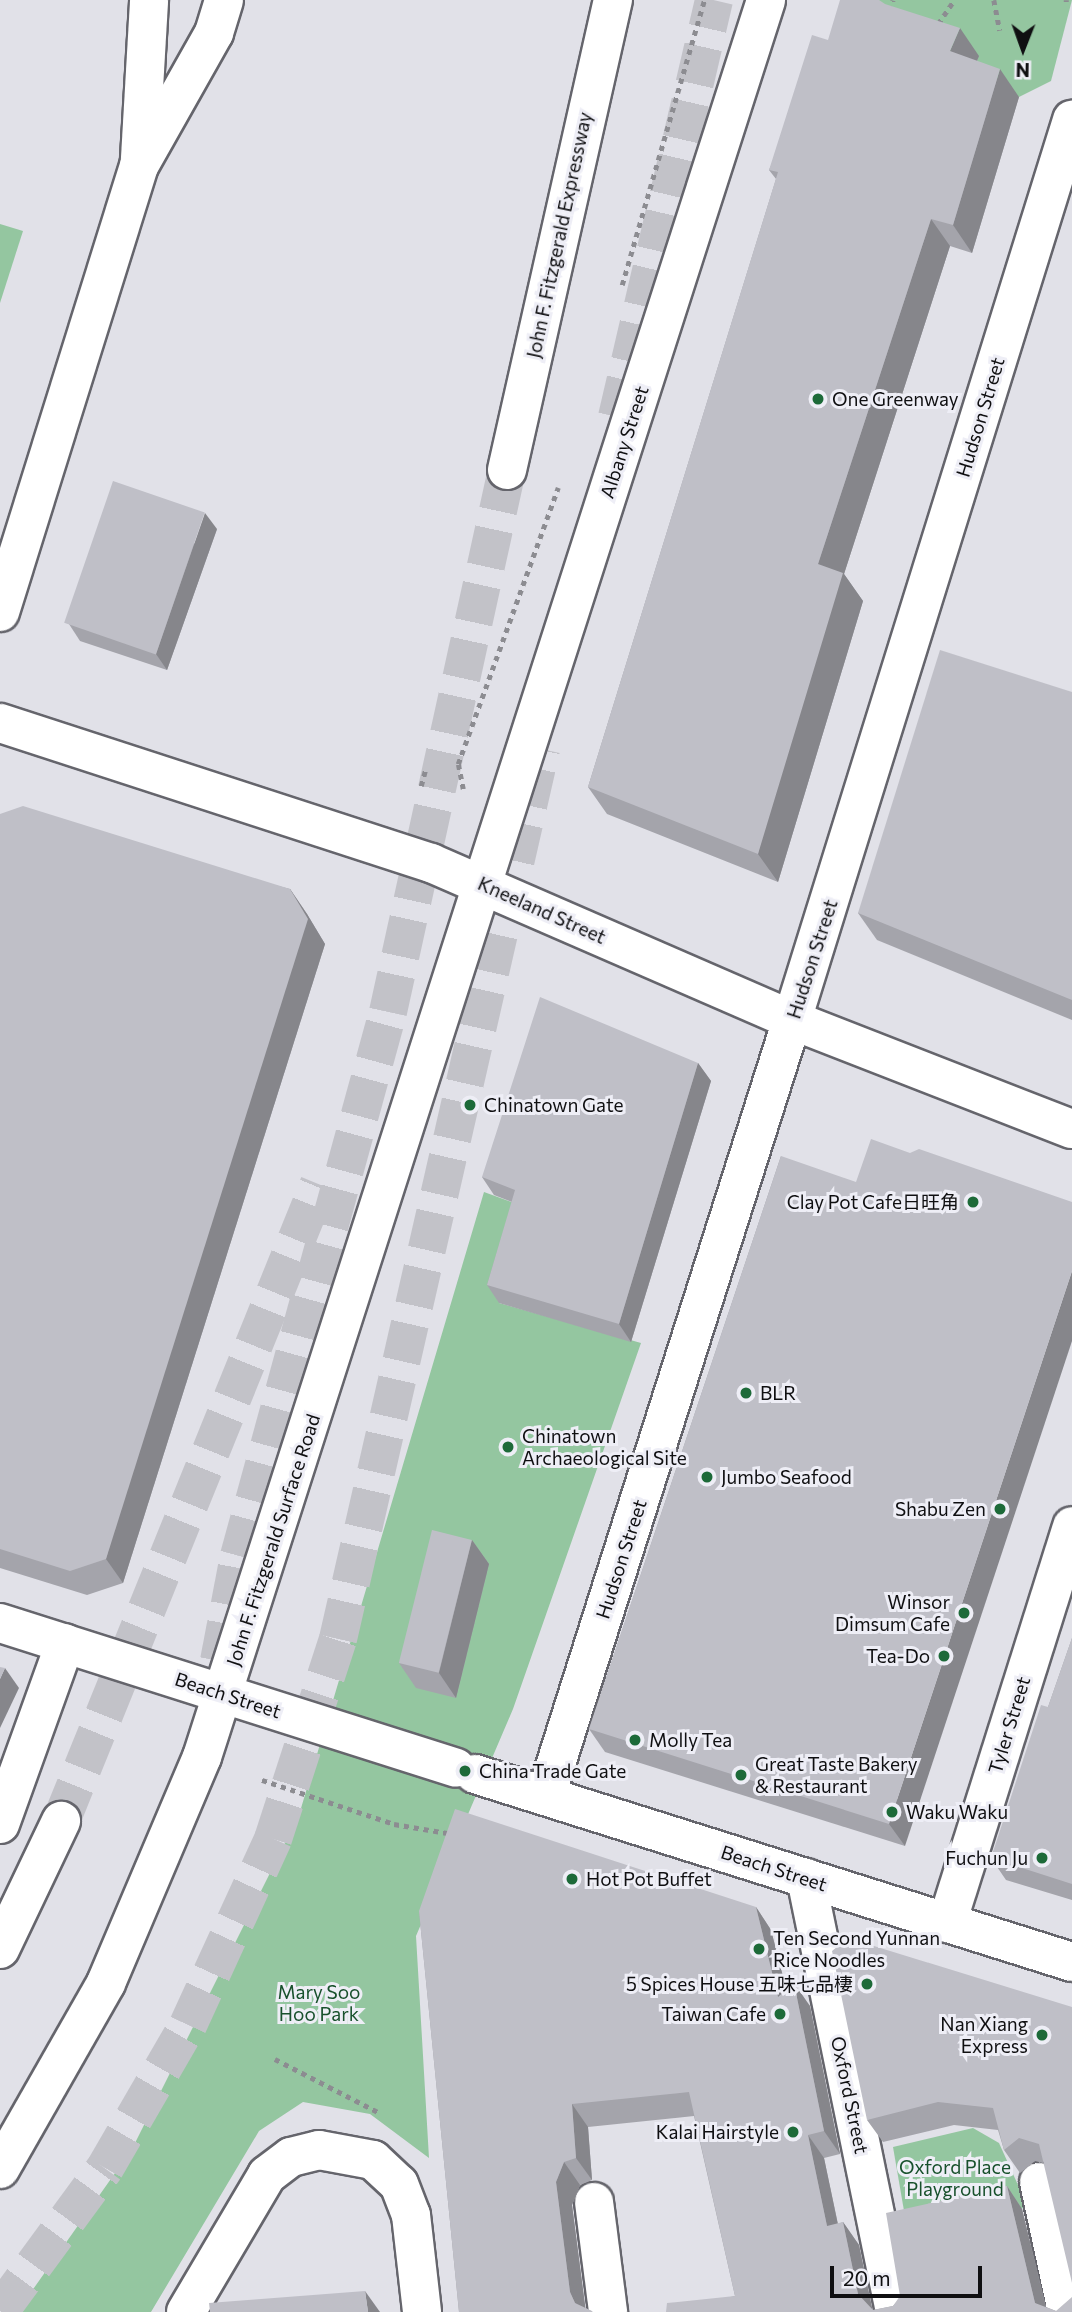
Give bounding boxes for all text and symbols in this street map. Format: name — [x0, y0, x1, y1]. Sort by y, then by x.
north arrow — [988, 14, 1058, 84]
text: N — [1015, 59, 1030, 82]
street label: John F. Fitzgerald Expressway — [522, 110, 596, 360]
street label: Hudson Street — [951, 354, 1009, 480]
street label: Albany Street — [595, 383, 653, 501]
place label: One Greenway — [832, 388, 959, 410]
marker: One Greenway — [810, 391, 826, 407]
street label: Kneeland Street — [474, 872, 610, 948]
street label: Hudson Street — [782, 896, 842, 1022]
place label: Chinatown Gate — [484, 1094, 624, 1116]
marker: Chinatown Gate — [462, 1097, 478, 1113]
place label: Clay Pot Cafe日旺角 — [787, 1191, 959, 1213]
marker: Clay Pot Cafe日旺角 — [965, 1194, 981, 1210]
place label: BLR — [760, 1382, 796, 1404]
marker: BLR — [738, 1385, 754, 1401]
street label: John F. Fitzgerald Surface Road — [221, 1411, 325, 1669]
place label: Chinatown Archaeological Site — [522, 1425, 687, 1469]
marker: Chinatown Archaeological Site — [500, 1439, 516, 1455]
place label: Jumbo Seafood — [721, 1466, 852, 1488]
marker: Jumbo Seafood — [699, 1469, 715, 1485]
street label: Hudson Street — [591, 1496, 651, 1622]
place label: Shabu Zen — [895, 1498, 986, 1520]
marker: Shabu Zen — [992, 1501, 1008, 1517]
place label: Winsor Dimsum Cafe — [835, 1591, 950, 1635]
marker: Winsor Dimsum Cafe — [956, 1605, 972, 1621]
place label: Tea-Do — [866, 1645, 930, 1667]
marker: Tea-Do — [936, 1648, 952, 1664]
street label: Beach Street — [172, 1667, 284, 1723]
street label: Tyler Street — [983, 1674, 1035, 1776]
place label: Molly Tea — [649, 1729, 732, 1751]
marker: Molly Tea — [627, 1732, 643, 1748]
place label: Great Taste Bakery & Restaurant — [755, 1753, 917, 1797]
place label: China Trade Gate — [479, 1760, 626, 1782]
marker: China Trade Gate — [457, 1763, 473, 1779]
marker: Great Taste Bakery & Restaurant — [733, 1767, 749, 1783]
place label: Waku Waku — [906, 1801, 1008, 1823]
marker: Waku Waku — [884, 1804, 900, 1820]
street label: Beach Street — [718, 1840, 830, 1896]
place label: Fuchun Ju — [945, 1847, 1028, 1869]
marker: Fuchun Ju — [1034, 1850, 1050, 1866]
place label: Hot Pot Buffet — [586, 1868, 712, 1890]
marker: Hot Pot Buffet — [564, 1871, 580, 1887]
place label: Ten Second Yunnan Rice Noodles — [773, 1927, 940, 1971]
marker: Ten Second Yunnan Rice Noodles — [751, 1941, 767, 1957]
place label: 5 Spices House 五味七品棲 — [626, 1973, 853, 1995]
marker: 5 Spices House 五味七品棲 — [859, 1976, 875, 1992]
park label: Mary Soo Hoo Park — [278, 1981, 360, 2025]
place label: Taiwan Cafe — [661, 2003, 766, 2025]
marker: Taiwan Cafe — [772, 2006, 788, 2022]
place label: Nan Xiang Express — [940, 2013, 1028, 2057]
marker: Nan Xiang Express — [1034, 2027, 1050, 2043]
street label: Oxford Street — [826, 2034, 874, 2156]
place label: Kalai Hairstyle — [656, 2121, 779, 2143]
marker: Kalai Hairstyle — [785, 2124, 801, 2140]
park label: Oxford Place Playground — [899, 2156, 1011, 2200]
scale bar — [834, 2252, 986, 2296]
text: 20 m — [843, 2265, 891, 2290]

